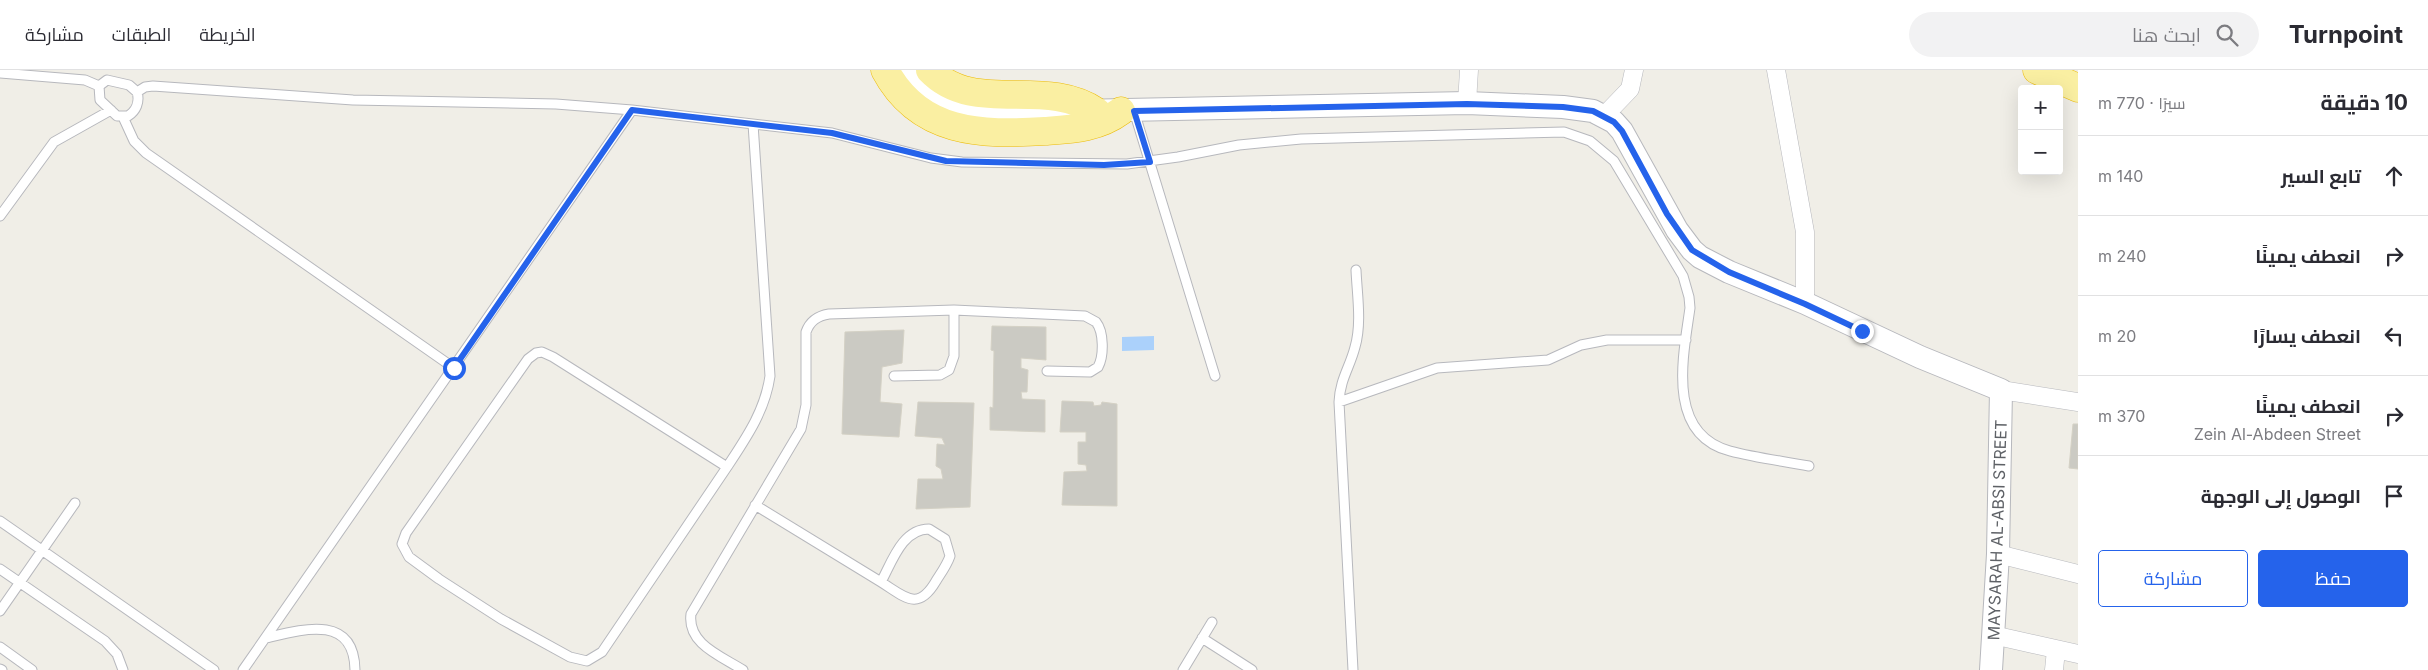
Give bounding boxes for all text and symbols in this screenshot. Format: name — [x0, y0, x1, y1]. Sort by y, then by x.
search box — [1909, 12, 2259, 57]
text: Turnpoint — [2289, 20, 2403, 49]
icon: search — [2213, 21, 2241, 49]
text: مشاركة — [25, 24, 84, 45]
text: الطبقات — [112, 24, 171, 45]
text: الخريطة — [199, 24, 256, 45]
text: ابحث هنا — [2132, 24, 2201, 47]
map controls — [2018, 85, 2063, 175]
button: + — [2018, 85, 2063, 130]
text: 10 دقيقة — [2320, 90, 2408, 115]
text: سيرًا · 770 m — [2098, 93, 2185, 113]
button: − — [2018, 130, 2063, 175]
icon: ahead — [2380, 162, 2408, 190]
text: تابع السير — [2281, 165, 2361, 188]
text: 140 m — [2098, 166, 2143, 186]
icon: right — [2380, 242, 2408, 270]
text: انعطف يمينًا — [2255, 245, 2361, 268]
text: 240 m — [2098, 246, 2146, 266]
route end — [1851, 320, 1874, 343]
icon: left — [2380, 322, 2408, 350]
text: انعطف يسارًا — [2253, 325, 2361, 348]
text: 20 m — [2098, 326, 2136, 346]
route start — [443, 357, 466, 380]
text: انعطف يمينًا — [2255, 395, 2361, 418]
icon: right — [2380, 402, 2408, 430]
text: 370 m — [2098, 406, 2145, 426]
street label: MAYSARAH AL-ABSI STREET — [1983, 419, 2011, 641]
text: Zein Al-Abdeen Street — [2194, 424, 2361, 444]
icon: arrive — [2380, 482, 2408, 510]
text: الوصول إلى الوجهة — [2201, 485, 2361, 508]
button: مشاركة — [2098, 550, 2248, 607]
button: حفظ — [2258, 550, 2408, 607]

